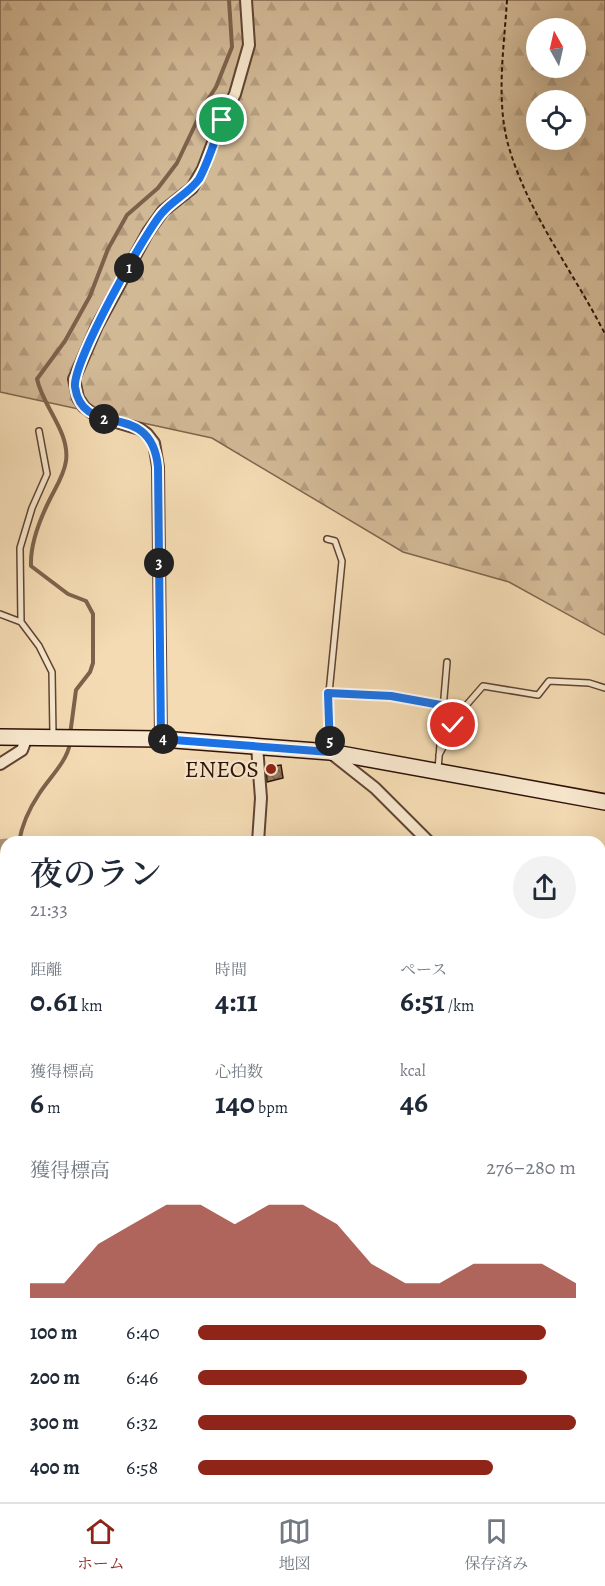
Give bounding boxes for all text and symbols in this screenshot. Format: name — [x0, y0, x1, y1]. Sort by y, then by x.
north arrow — [526, 18, 586, 78]
map controls — [526, 18, 586, 150]
button: locate — [526, 90, 586, 150]
pin — [196, 94, 247, 145]
icon: arrive — [205, 103, 238, 136]
pin: 1 — [114, 253, 144, 283]
text: 1 — [126, 257, 132, 279]
pin: 2 — [89, 404, 119, 434]
text: 2 — [100, 408, 108, 430]
pin: 3 — [144, 548, 174, 578]
text: 3 — [156, 552, 162, 574]
pin — [427, 699, 478, 750]
icon: check — [436, 708, 469, 741]
pin: 4 — [148, 724, 178, 754]
pin: 5 — [315, 726, 345, 756]
text: 4 — [159, 728, 167, 750]
text: 5 — [327, 730, 333, 752]
place label: ENEOS — [185, 753, 259, 785]
marker: ENEOS — [264, 762, 278, 776]
text: 夜のラン — [30, 851, 162, 896]
button: share — [513, 856, 576, 919]
text: 21:33 — [30, 896, 68, 923]
text: 距離 — [30, 959, 62, 981]
text: 時間 — [215, 959, 247, 981]
text: ペース — [400, 959, 447, 981]
text: 0.61 — [30, 981, 78, 1021]
text: 4:11 — [215, 981, 258, 1021]
text: 6:51 — [400, 981, 445, 1021]
text: km — [78, 995, 103, 1017]
text: /km — [445, 995, 474, 1017]
text: kcal — [400, 1060, 426, 1082]
text: 獲得標高 — [30, 1061, 94, 1083]
text: 心拍数 — [215, 1061, 263, 1083]
text: 46 — [400, 1082, 428, 1122]
text: 6 — [30, 1083, 44, 1123]
text: 140 — [215, 1083, 255, 1123]
text: m — [44, 1097, 61, 1119]
text: bpm — [255, 1097, 288, 1119]
text: 276–280 m — [486, 1154, 576, 1181]
text: 獲得標高 — [30, 1157, 110, 1184]
text: 100 m — [30, 1319, 78, 1346]
text: 6:40 — [126, 1319, 160, 1346]
text: 200 m — [30, 1364, 80, 1391]
text: 6:46 — [126, 1364, 158, 1391]
text: 300 m — [30, 1409, 79, 1436]
text: 6:32 — [126, 1409, 158, 1436]
text: 400 m — [30, 1454, 80, 1481]
text: 6:58 — [126, 1454, 158, 1481]
tab: ホーム — [77, 1515, 125, 1575]
tab: 地図 — [278, 1515, 311, 1575]
tab: 保存済み — [464, 1515, 528, 1575]

